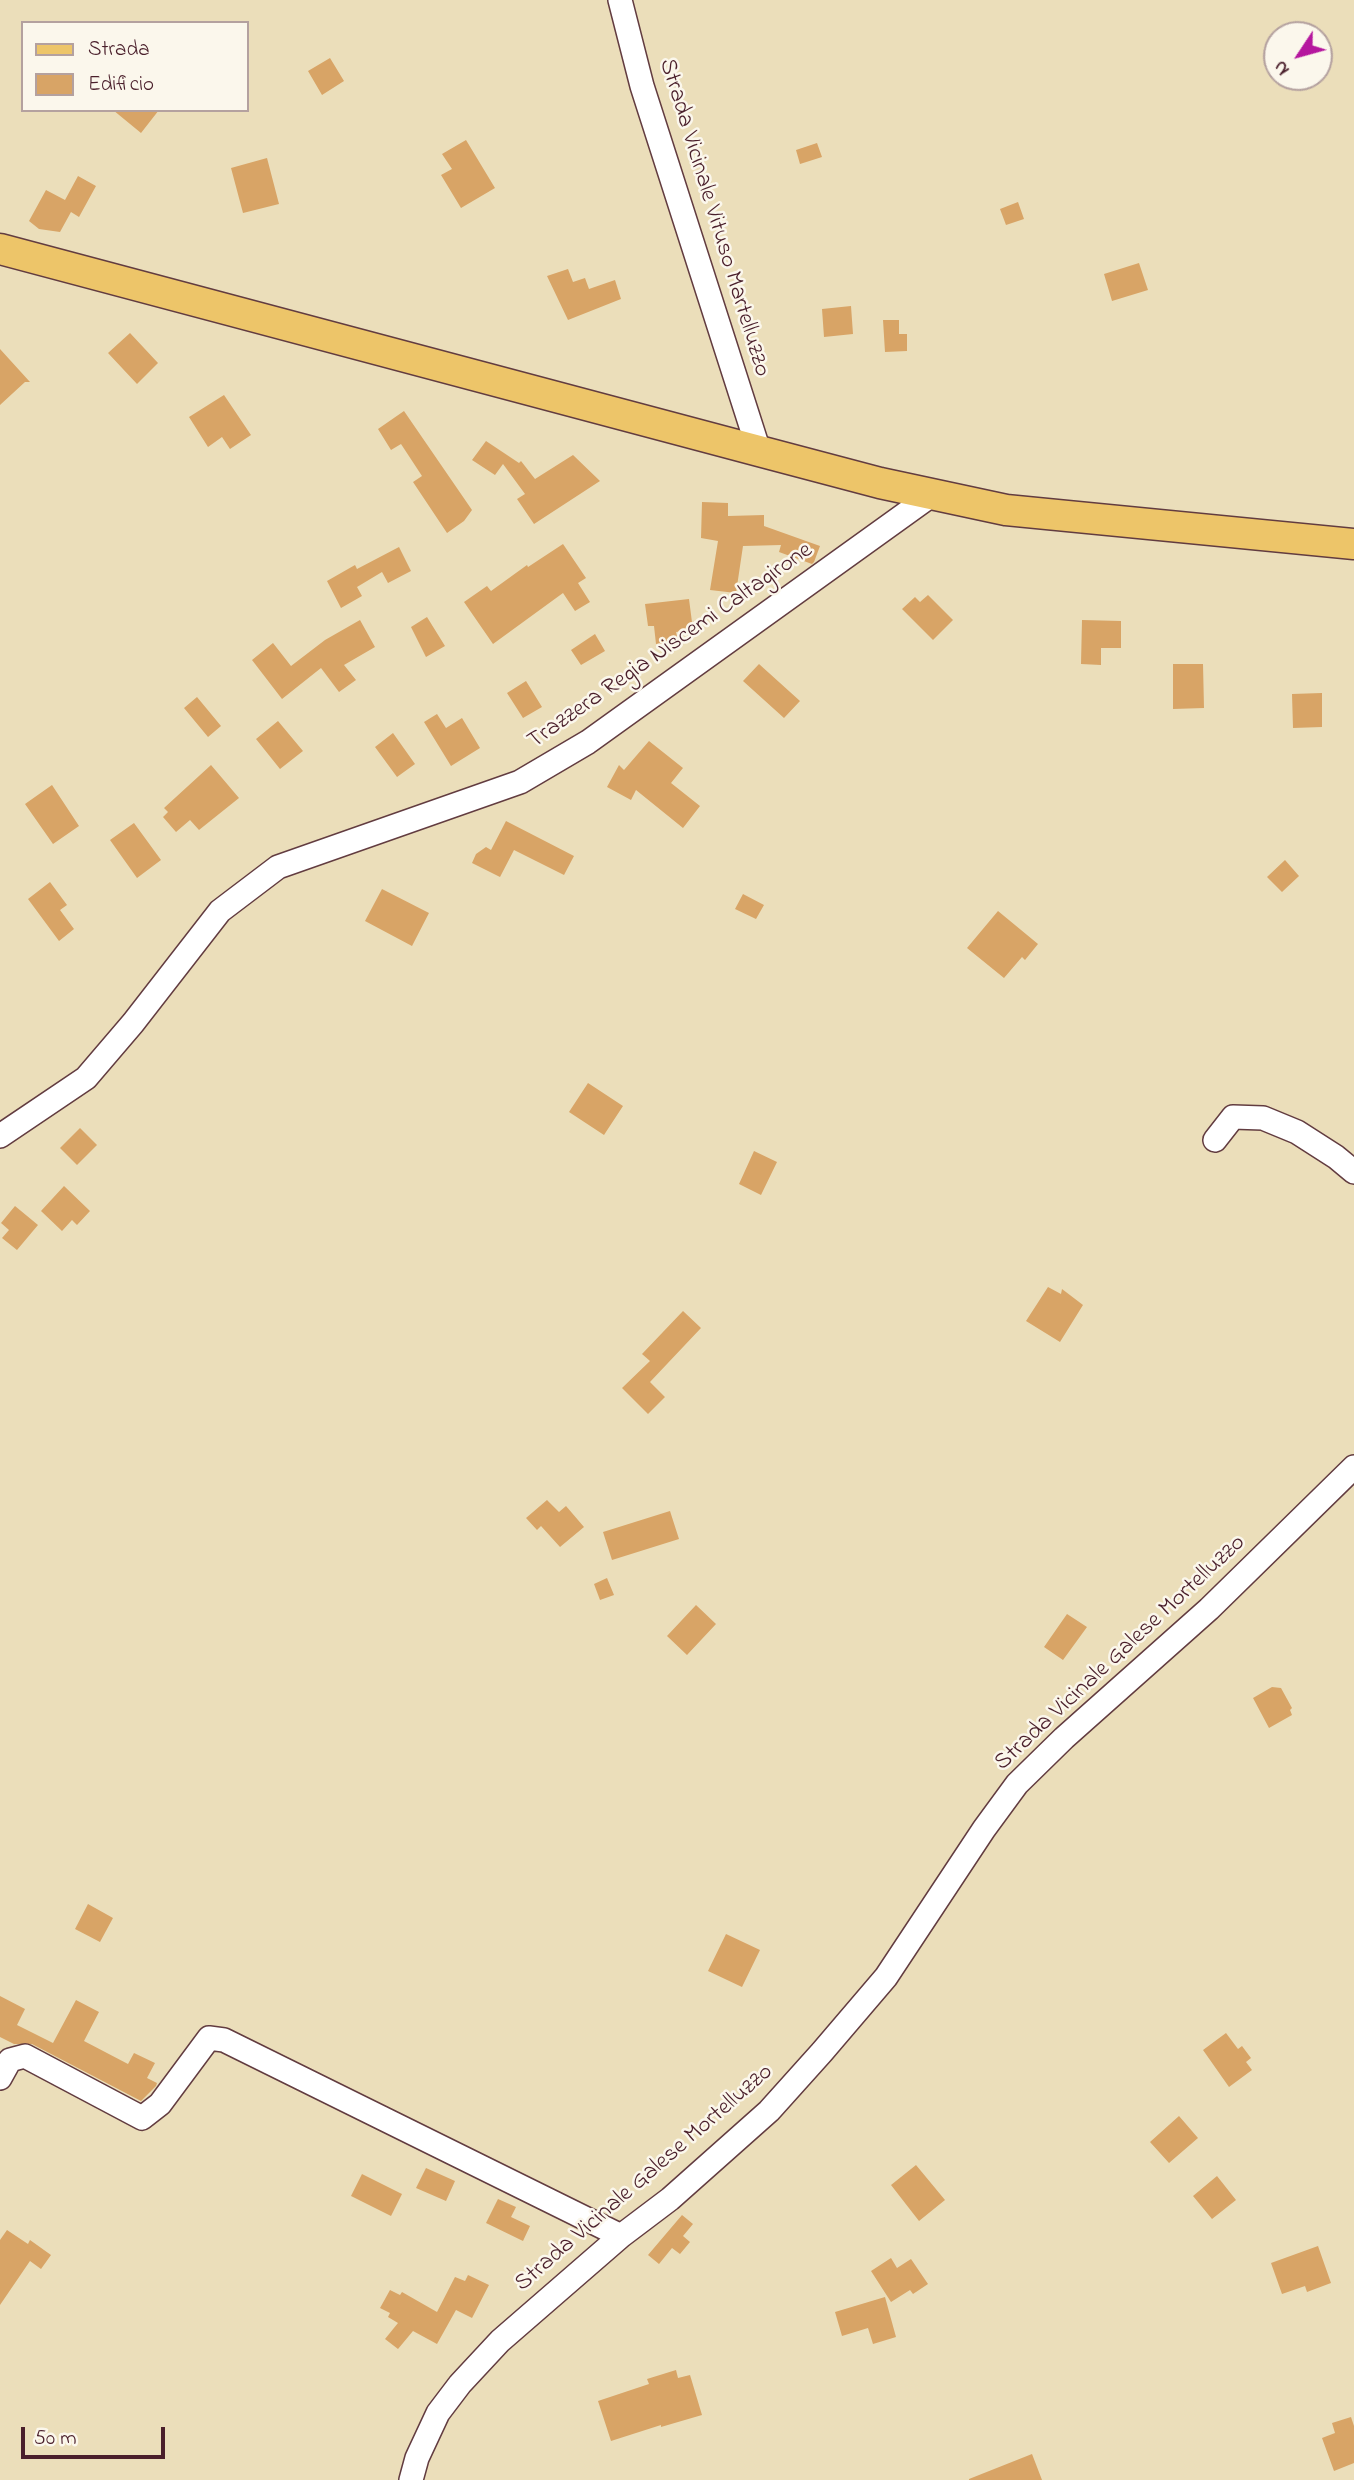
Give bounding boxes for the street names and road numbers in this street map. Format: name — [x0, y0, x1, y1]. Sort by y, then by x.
street label: Strada Vicinale Vituso Martelluzzo — [651, 56, 775, 380]
street label: Trazzera Regia Niscemi Caltagirone — [523, 537, 819, 757]
street label: Strada Vicinale Galese Mortelluzzo — [989, 1530, 1253, 1778]
street label: Strada Vicinale Galese Mortelluzzo — [510, 2059, 780, 2299]

